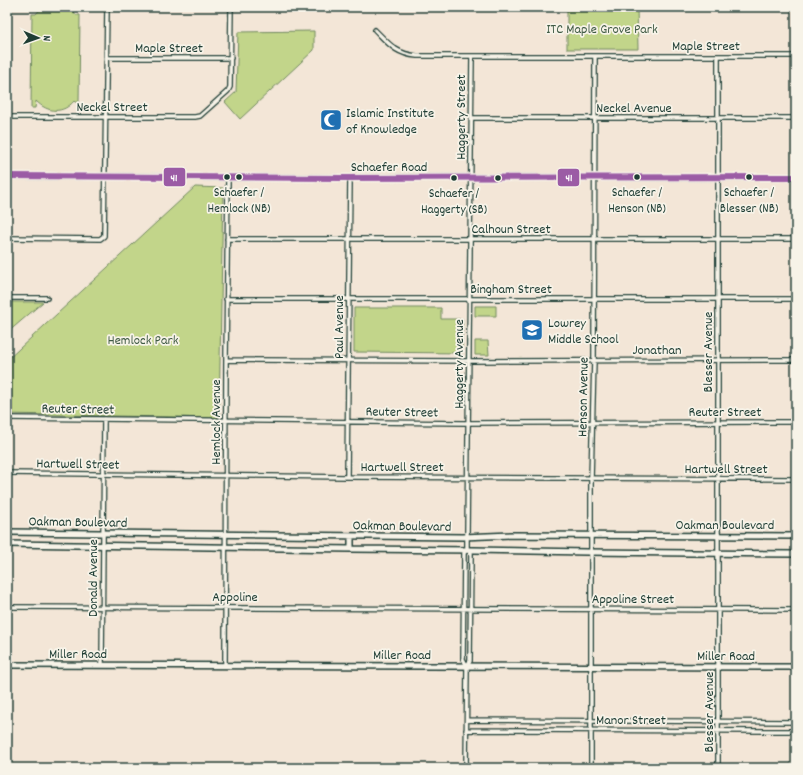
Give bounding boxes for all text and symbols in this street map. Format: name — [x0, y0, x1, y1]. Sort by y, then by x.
north arrow — [18, 18, 58, 58]
park label: ITC Maple Grove Park — [546, 20, 658, 40]
text: N — [38, 35, 54, 42]
street label: Maple Street — [672, 37, 740, 57]
street label: Maple Street — [135, 39, 203, 59]
street label: Haggerty Street — [452, 74, 472, 160]
street label: Neckel Street — [76, 98, 148, 118]
street label: Neckel Avenue — [596, 99, 672, 119]
place label: Islamic Institute of Knowledge — [346, 104, 434, 140]
mosque icon: Islamic Institute of Knowledge — [318, 107, 344, 133]
street label: Schaefer Road — [351, 158, 427, 178]
line badge: 41 — [163, 167, 186, 187]
line badge: 41 — [557, 168, 580, 187]
text: 41 — [171, 171, 177, 187]
text: 41 — [566, 171, 572, 187]
unlabelled marker — [222, 172, 232, 182]
marker: Schaefer / Hemlock (NB) — [234, 172, 244, 182]
marker: Schaefer / Henson (NB) — [632, 172, 642, 182]
marker: Schaefer / Blesser (NB) — [744, 172, 754, 182]
marker: Schaefer / Haggerty (SB) — [449, 173, 459, 183]
unlabelled marker — [493, 173, 503, 183]
place label: Schaefer / Hemlock (NB) — [208, 184, 270, 219]
place label: Schaefer / Henson (NB) — [608, 184, 666, 219]
place label: Schaefer / Blesser (NB) — [720, 184, 778, 219]
place label: Schaefer / Haggerty (SB) — [421, 185, 487, 220]
street label: Calhoun Street — [471, 220, 551, 240]
street label: Bingham Street — [470, 280, 552, 300]
street label: Paul Avenue — [330, 295, 350, 359]
street label: Blesser Avenue — [699, 312, 719, 392]
place label: Lowrey Middle School — [548, 314, 619, 350]
school or university icon: Lowrey Middle School — [519, 317, 545, 343]
street label: Haggerty Avenue — [450, 319, 470, 409]
park label: Hemlock Park — [108, 331, 179, 351]
street label: Jonathan — [633, 341, 681, 361]
street label: Henson Avenue — [573, 357, 595, 437]
street label: Hemlock Avenue — [207, 379, 227, 465]
street label: Reuter Street — [41, 399, 115, 421]
street label: Reuter Street — [365, 402, 439, 424]
street label: Reuter Street — [689, 403, 761, 423]
street label: Hartwell Street — [36, 454, 120, 476]
street label: Hartwell Street — [360, 458, 444, 478]
street label: Hartwell Street — [684, 460, 768, 480]
street label: Oakman Boulevard — [28, 512, 128, 534]
street label: Oakman Boulevard — [352, 516, 452, 538]
street label: Oakman Boulevard — [676, 516, 774, 536]
street label: Donald Avenue — [84, 539, 104, 617]
street label: Appoline — [212, 588, 258, 608]
street label: Appoline Street — [592, 590, 674, 610]
street label: Miller Road — [49, 645, 107, 665]
street label: Miller Road — [373, 646, 431, 666]
street label: Miller Road — [697, 647, 755, 667]
street label: Blesser Avenue — [700, 672, 720, 752]
street label: Manor Street — [596, 711, 666, 731]

